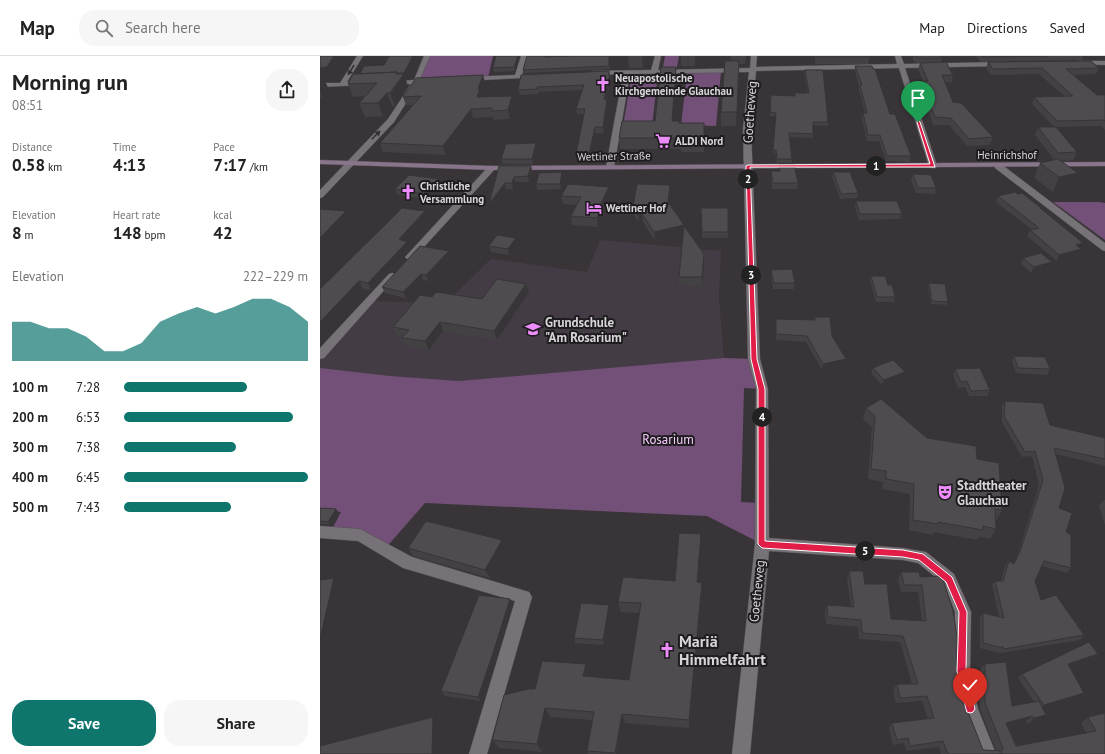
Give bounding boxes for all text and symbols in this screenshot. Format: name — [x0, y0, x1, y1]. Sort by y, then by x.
search box — [79, 10, 359, 46]
text: Map — [20, 16, 55, 40]
icon: search — [93, 17, 115, 39]
text: Search here — [125, 18, 201, 37]
text: Map — [919, 19, 945, 37]
text: Directions — [967, 19, 1027, 37]
text: Saved — [1049, 19, 1085, 37]
one-way arrow — [347, 65, 355, 75]
text: Morning run — [12, 68, 128, 96]
button: share — [266, 69, 308, 111]
place label: Neuapostolische Kirchgemeinde Glauchau — [615, 71, 732, 98]
church icon: Neuapostolische Kirchgemeinde Glauchau — [594, 75, 612, 93]
street label: Goetheweg — [739, 80, 761, 144]
pin — [901, 81, 935, 122]
icon: arrive — [907, 87, 929, 109]
text: 08:51 — [12, 97, 43, 114]
one-way arrow — [371, 130, 381, 140]
supermarket icon: ALDI Nord — [654, 132, 672, 150]
place label: ALDI Nord — [675, 134, 723, 148]
text: Distance — [12, 140, 52, 154]
text: Time — [113, 140, 136, 154]
text: Pace — [213, 140, 235, 154]
street label: Wettiner Straße — [577, 148, 651, 164]
street label: Heinrichshof — [977, 148, 1037, 162]
text: 0.58 — [12, 154, 45, 176]
text: 4:13 — [113, 154, 146, 176]
text: 7:17 — [213, 154, 247, 176]
pin: 1 — [866, 156, 886, 176]
text: 1 — [873, 159, 879, 173]
text: km — [45, 160, 62, 174]
text: /km — [247, 160, 268, 174]
pin: 2 — [738, 169, 758, 189]
text: 2 — [745, 172, 751, 186]
place label: Christliche Versammlung — [419, 179, 484, 206]
church icon: Christliche Versammlung — [399, 183, 417, 201]
hotel icon: Wettiner Hof — [585, 199, 603, 217]
place label: Wettiner Hof — [606, 201, 667, 215]
text: Elevation — [12, 208, 56, 222]
text: Heart rate — [113, 208, 160, 222]
text: kcal — [213, 208, 232, 222]
text: 8 — [12, 222, 22, 244]
text: 148 — [113, 222, 142, 244]
text: 42 — [213, 222, 233, 244]
text: m — [22, 228, 34, 242]
text: bpm — [142, 228, 165, 242]
pin: 3 — [741, 265, 761, 285]
text: Elevation — [12, 268, 64, 285]
text: 222–229 m — [243, 268, 308, 285]
text: 3 — [748, 268, 754, 282]
place label: Grundschule "Am Rosarium" — [545, 314, 627, 346]
school or university icon: Grundschule "Am Rosarium" — [524, 320, 542, 338]
text: 100 m — [12, 379, 48, 396]
text: 7:28 — [76, 379, 100, 396]
pin: 4 — [752, 407, 772, 427]
text: 200 m — [12, 409, 48, 426]
text: 6:53 — [76, 409, 100, 426]
text: 4 — [759, 410, 765, 424]
park label: Rosarium — [642, 431, 694, 448]
text: 300 m — [12, 439, 48, 456]
text: 7:38 — [76, 439, 100, 456]
text: 400 m — [12, 469, 48, 486]
text: 6:45 — [76, 469, 100, 486]
place label: Stadttheater Glauchau — [957, 477, 1027, 509]
theatre icon: Stadttheater Glauchau — [936, 483, 954, 501]
text: 500 m — [12, 499, 48, 516]
text: 7:43 — [76, 499, 100, 516]
pin: 5 — [855, 541, 875, 561]
text: 5 — [862, 544, 868, 558]
street label: Goetheweg — [745, 559, 769, 623]
place label: Mariä Himmelfahrt — [679, 631, 766, 669]
church icon: Mariä Himmelfahrt — [658, 641, 676, 659]
pin — [953, 668, 987, 709]
icon: check — [959, 674, 981, 696]
button: Save — [12, 700, 156, 746]
button: Share — [164, 700, 308, 746]

